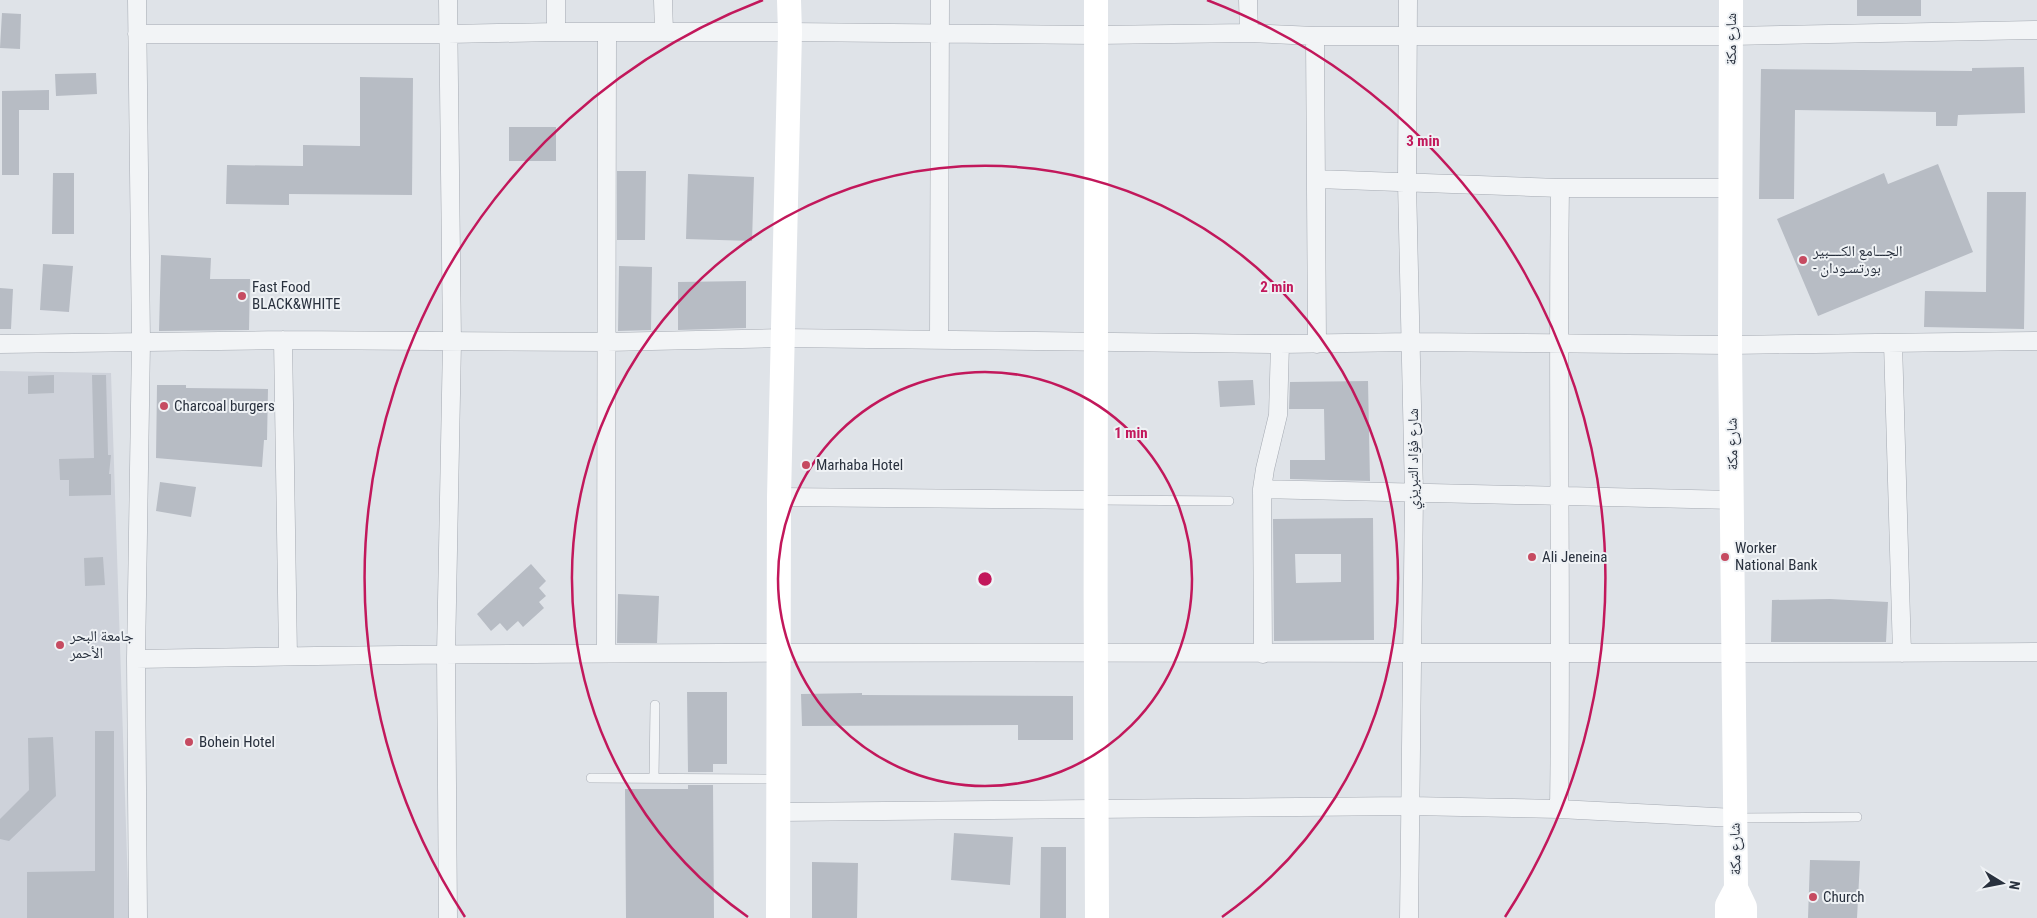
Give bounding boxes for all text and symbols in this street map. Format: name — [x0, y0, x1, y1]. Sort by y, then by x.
street label: شارع مكة — [1722, 13, 1741, 65]
text: 3 min — [1406, 132, 1440, 150]
place label: الجـــامع الكــــبير - بورتسـودان — [1812, 242, 1903, 278]
marker: الجـــامع الكــــبير - بورتسـودان — [1797, 254, 1809, 266]
place label: Fast Food BLACK&WHITE — [252, 278, 340, 313]
text: 2 min — [1260, 278, 1294, 296]
marker: Fast Food BLACK&WHITE — [236, 290, 248, 302]
place label: Charcoal burgers — [174, 397, 275, 415]
marker: Charcoal burgers — [158, 400, 170, 412]
street label: شارع فؤاد التبريزي — [1404, 408, 1425, 510]
street label: شارع مكة — [1723, 417, 1742, 470]
text: 1 min — [1114, 424, 1148, 442]
place label: Marhaba Hotel — [816, 456, 903, 474]
marker: Marhaba Hotel — [800, 459, 812, 471]
place label: Worker National Bank — [1735, 539, 1818, 574]
place label: Ali Jeneina — [1542, 548, 1607, 566]
marker: Ali Jeneina — [1526, 551, 1538, 563]
marker: Worker National Bank — [1719, 551, 1731, 563]
centre of rings — [976, 570, 994, 588]
place label: جامعة البحر الأحمر — [69, 627, 134, 662]
marker: جامعة البحر الأحمر — [54, 639, 66, 651]
place label: Bohein Hotel — [199, 733, 275, 751]
marker: Bohein Hotel — [183, 736, 195, 748]
street label: شارع مكة — [1726, 822, 1745, 875]
north arrow — [1977, 858, 2027, 908]
text: N — [2006, 880, 2023, 891]
place label: Church — [1823, 888, 1865, 906]
marker: Church — [1807, 891, 1819, 903]

